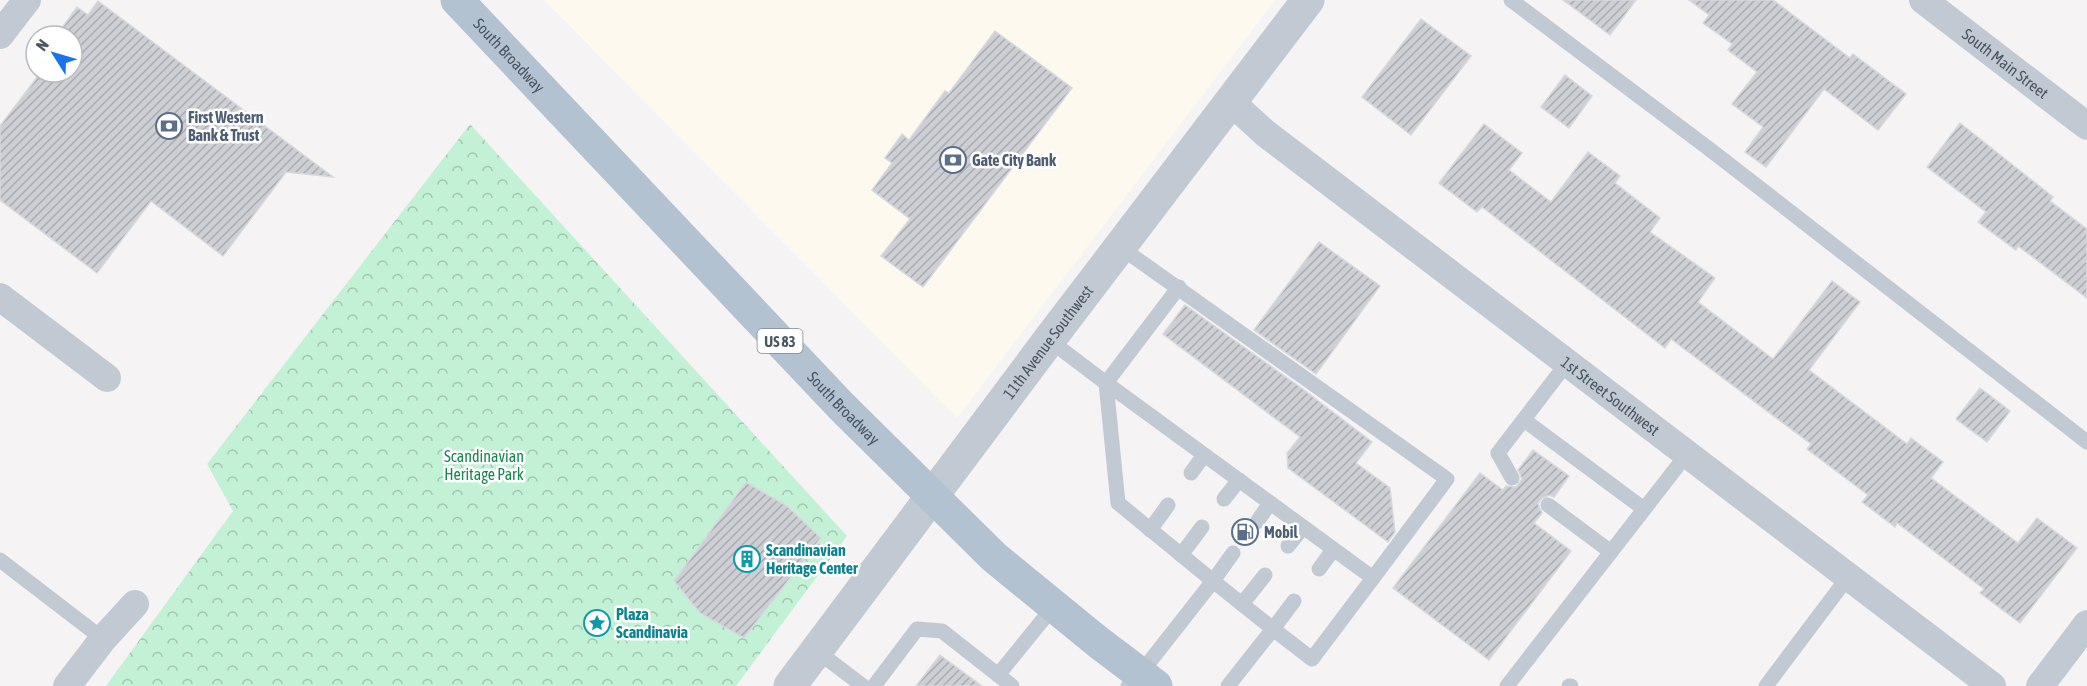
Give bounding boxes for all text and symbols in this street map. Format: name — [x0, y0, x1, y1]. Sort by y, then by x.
street label: South Broadway — [470, 15, 549, 97]
north arrow — [24, 24, 84, 84]
street label: South Main Street — [1959, 25, 2052, 102]
text: N — [32, 36, 52, 54]
place label: First Western Bank & Trust — [188, 108, 264, 144]
bank icon: First Western Bank & Trust — [154, 111, 184, 141]
bank icon: Gate City Bank — [938, 145, 968, 175]
place label: Gate City Bank — [972, 151, 1057, 169]
street label: 11th Avenue Southwest — [999, 281, 1097, 402]
road number: US 83 — [758, 329, 802, 353]
street label: 1st Street Southwest — [1558, 353, 1663, 439]
street label: South Broadway — [804, 368, 884, 449]
park label: Scandinavian Heritage Park — [444, 447, 524, 484]
fuel station icon: Mobil — [1230, 517, 1260, 547]
place label: Mobil — [1264, 523, 1299, 541]
place label: Scandinavian Heritage Center — [766, 541, 858, 577]
building icon: Scandinavian Heritage Center — [732, 544, 762, 574]
place label: Plaza Scandinavia — [616, 605, 688, 641]
place icon: Plaza Scandinavia — [582, 608, 612, 638]

